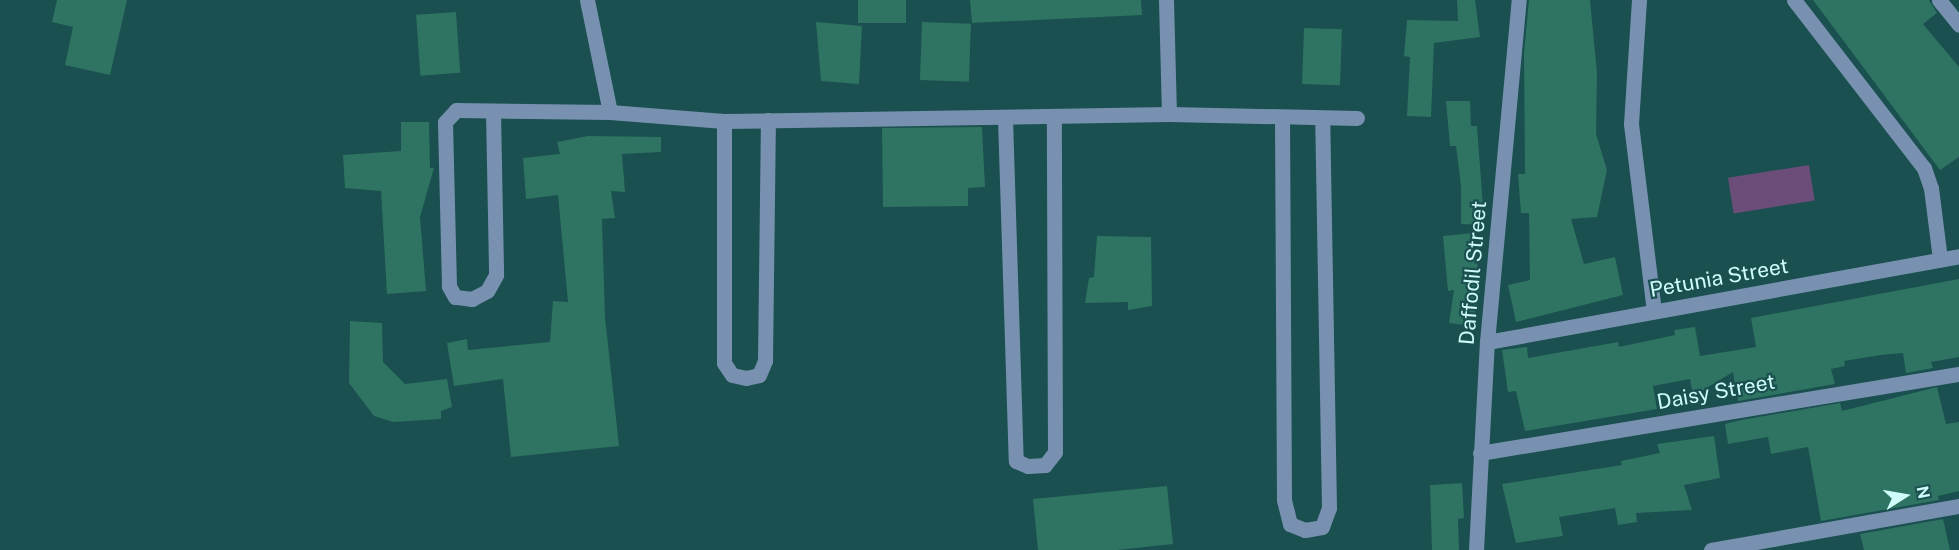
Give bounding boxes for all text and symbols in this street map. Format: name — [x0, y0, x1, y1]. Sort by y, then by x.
street label: Daffodil Street — [1454, 200, 1492, 346]
street label: Petunia Street — [1648, 253, 1790, 303]
street label: Daisy Street — [1655, 369, 1777, 415]
north arrow — [1875, 466, 1935, 526]
text: N — [1913, 485, 1934, 500]

